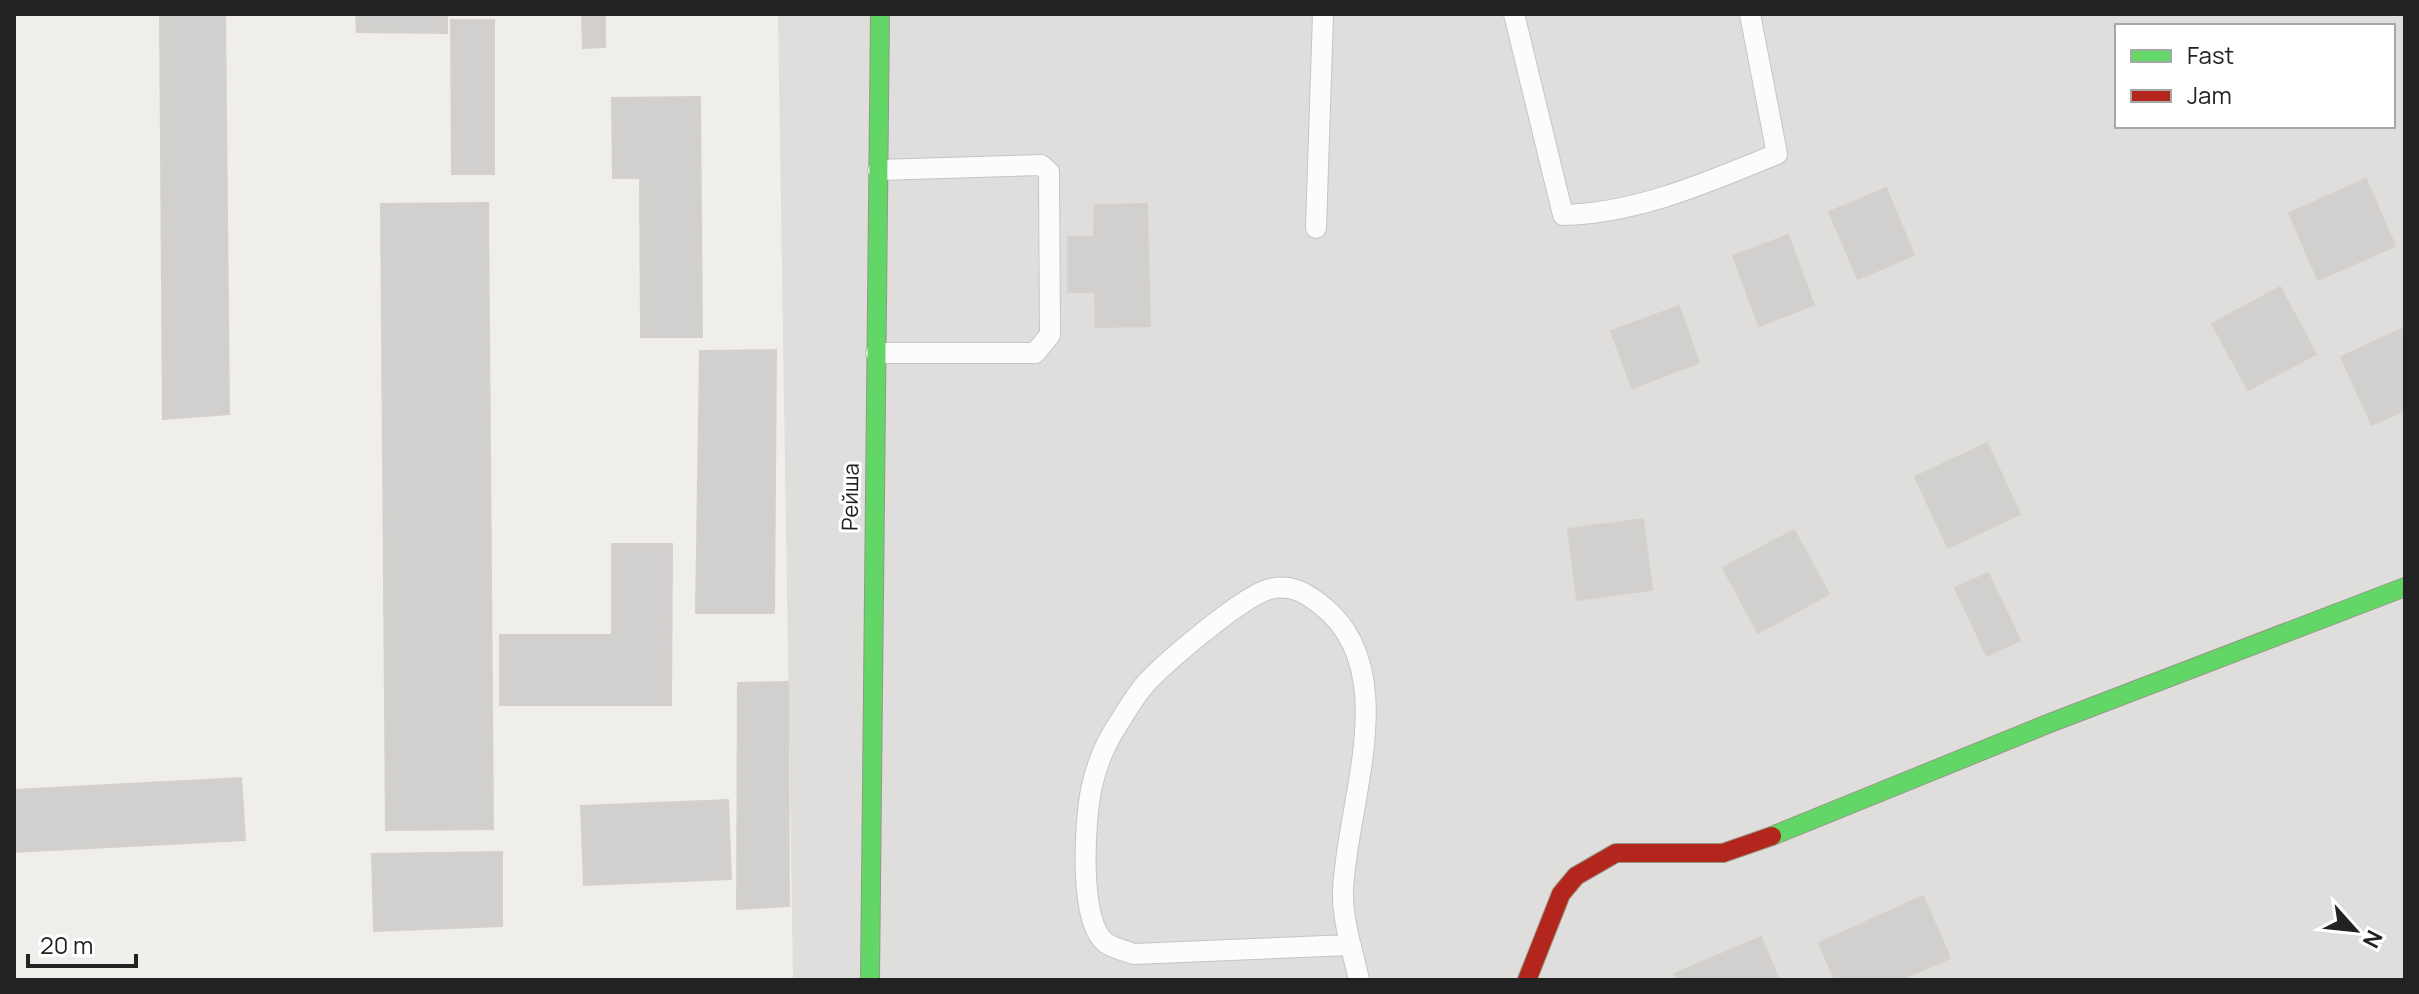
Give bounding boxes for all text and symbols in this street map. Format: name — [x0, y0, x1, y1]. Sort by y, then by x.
legend — [2115, 24, 2395, 128]
text: Fast — [2187, 38, 2234, 71]
text: Jam — [2187, 78, 2232, 111]
street label: Рейша — [834, 463, 866, 531]
north arrow — [2315, 890, 2395, 970]
scale bar — [28, 918, 136, 968]
text: N — [2356, 925, 2390, 953]
text: 20 m — [40, 928, 93, 961]

